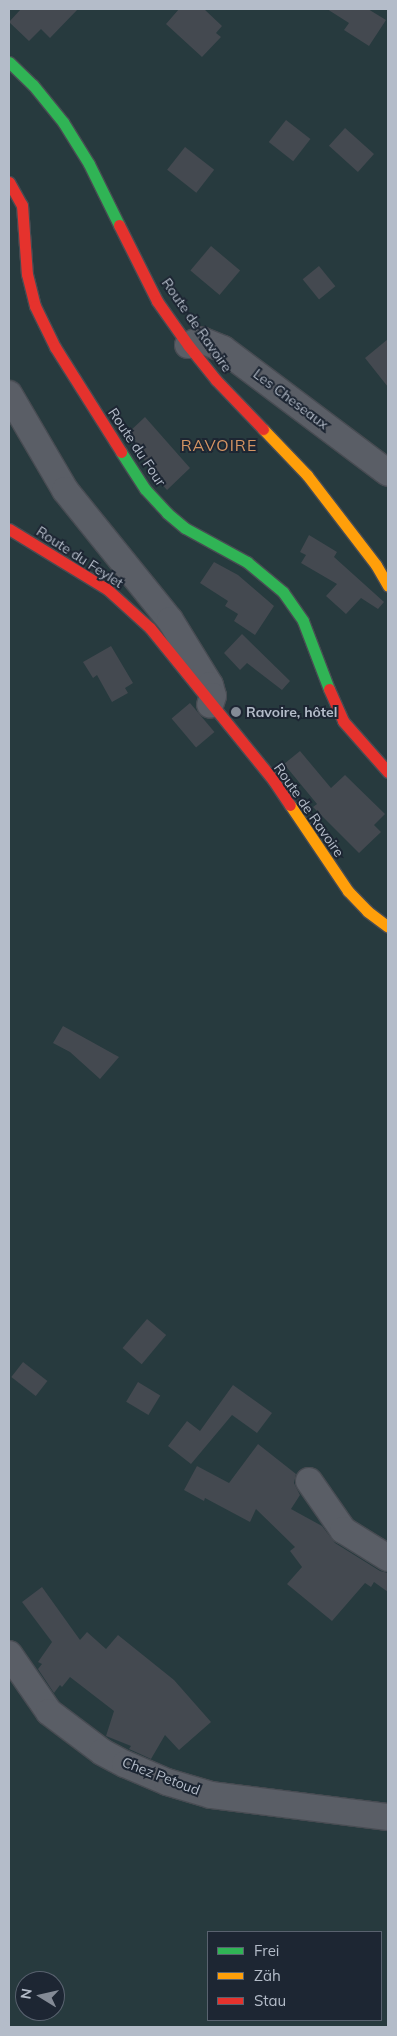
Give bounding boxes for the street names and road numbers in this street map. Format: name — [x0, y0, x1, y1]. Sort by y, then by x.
street label: Route de Ravoire — [158, 275, 236, 375]
street label: Les Cheseaux — [250, 365, 332, 433]
street label: Route du Four — [105, 405, 169, 489]
street label: Route du Feylet — [33, 523, 127, 591]
street label: Route de Ravoire — [270, 760, 348, 860]
street label: Chez Petoud — [120, 1753, 202, 1799]

